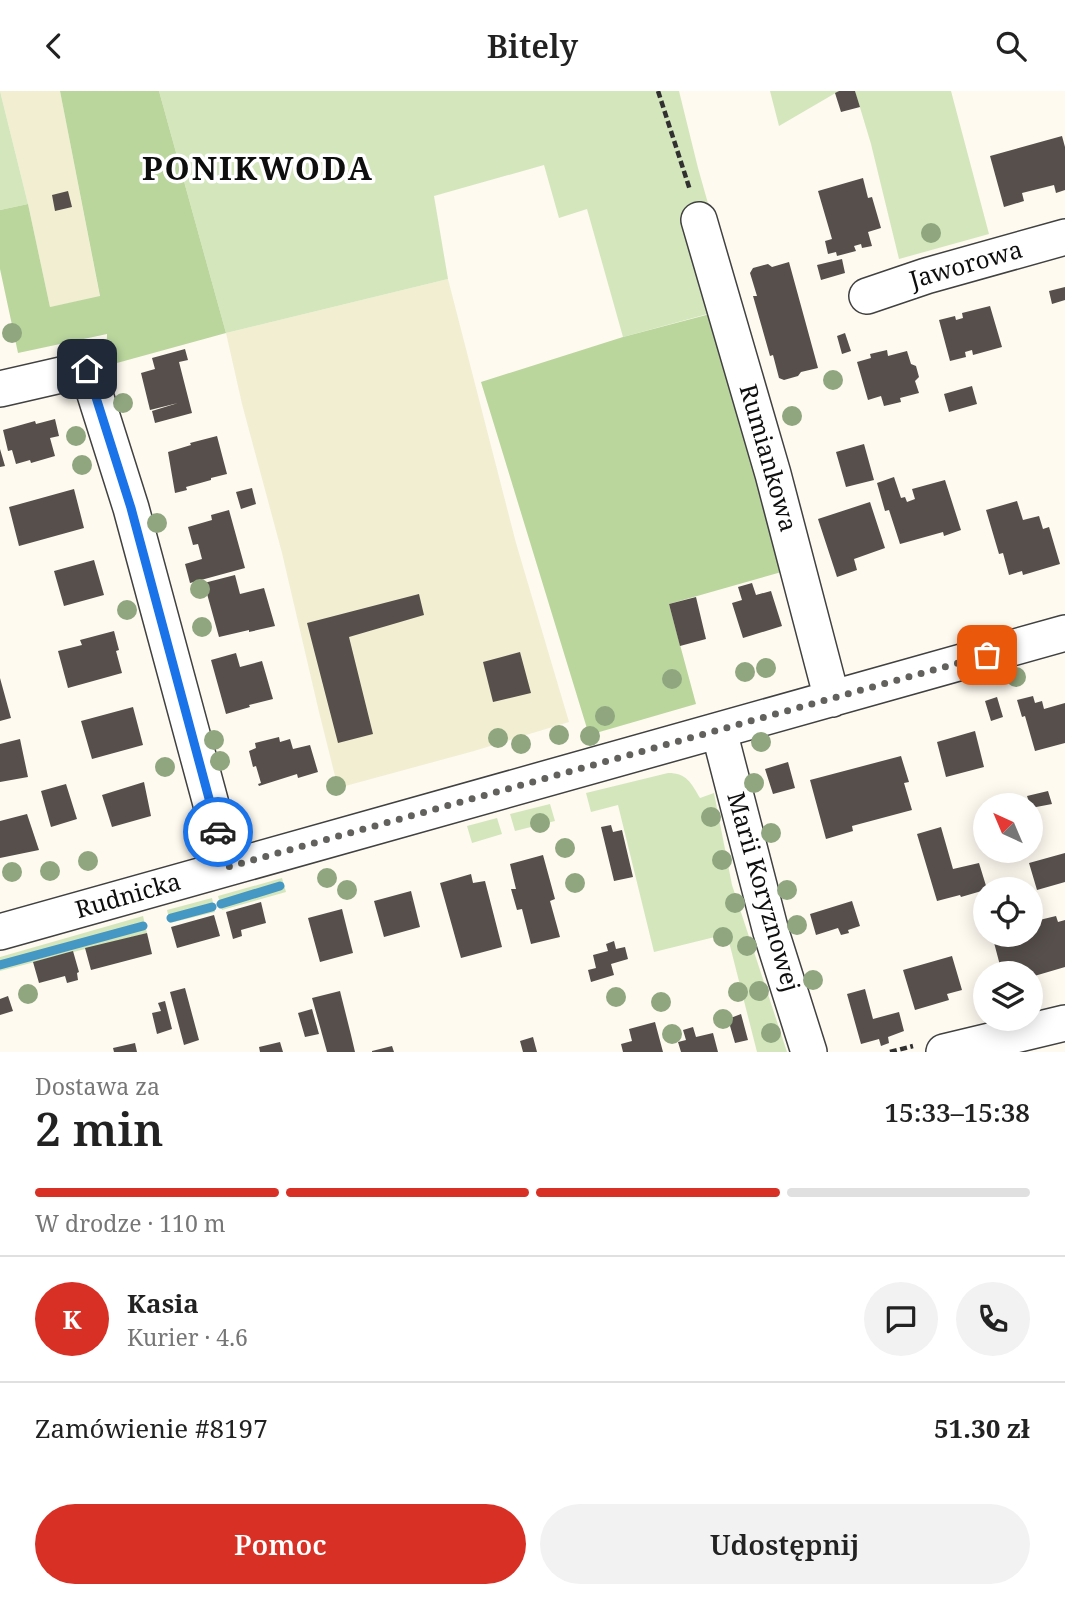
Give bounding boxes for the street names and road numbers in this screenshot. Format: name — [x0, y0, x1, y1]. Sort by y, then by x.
street label: Jaworowa — [904, 232, 1026, 296]
street label: Rumiankowa — [733, 380, 806, 535]
street label: Marii Koryznowej — [720, 788, 809, 995]
street label: Rudnicka — [71, 864, 184, 925]

